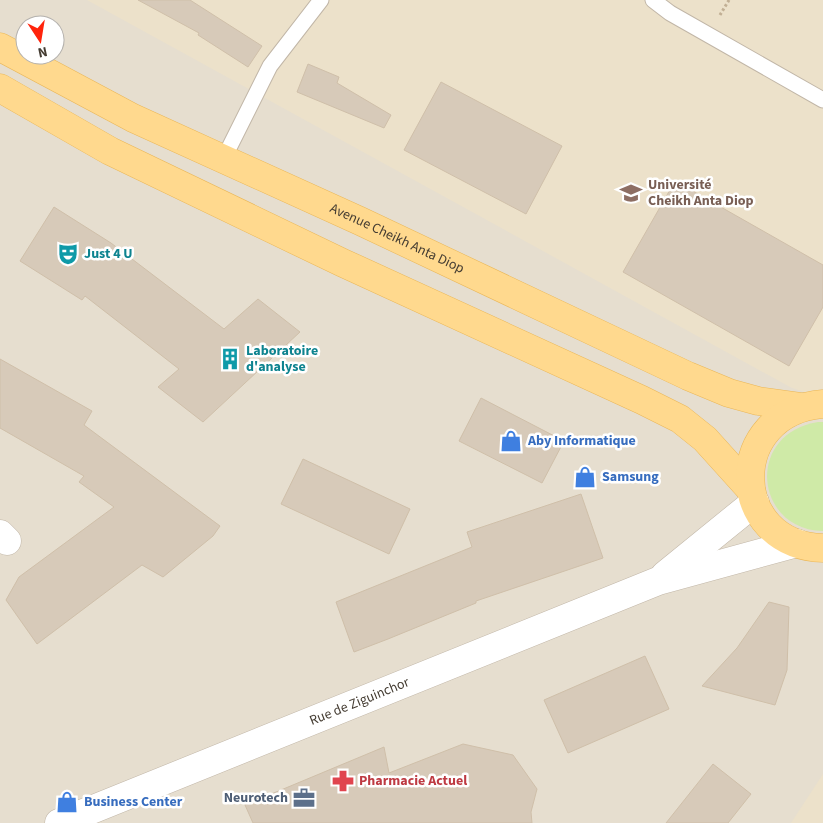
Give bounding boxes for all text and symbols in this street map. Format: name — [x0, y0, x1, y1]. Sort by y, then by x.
north arrow — [15, 15, 65, 65]
text: N — [36, 41, 49, 62]
place label: Université Cheikh Anta Diop — [648, 175, 754, 211]
school or university icon: Université Cheikh Anta Diop — [618, 180, 644, 206]
street label: Avenue Cheikh Anta Diop — [326, 199, 468, 279]
theatre icon: Just 4 U — [55, 241, 81, 267]
place label: Just 4 U — [84, 244, 133, 264]
place label: Laboratoire d'analyse — [246, 341, 318, 377]
building icon: Laboratoire d'analyse — [217, 346, 243, 372]
shop icon: Aby Informatique — [498, 428, 524, 454]
place label: Aby Informatique — [527, 431, 636, 451]
shop icon: Samsung — [572, 464, 598, 490]
place label: Samsung — [602, 467, 659, 487]
street label: Rue de Ziguinchor — [306, 672, 413, 731]
pharmacy icon: Pharmacie Actuel — [330, 768, 356, 794]
place label: Pharmacie Actuel — [359, 771, 467, 791]
office icon: Neurotech — [291, 785, 317, 811]
place label: Neurotech — [224, 788, 288, 808]
shop icon: Business Center — [54, 789, 80, 815]
place label: Business Center — [84, 792, 183, 812]

